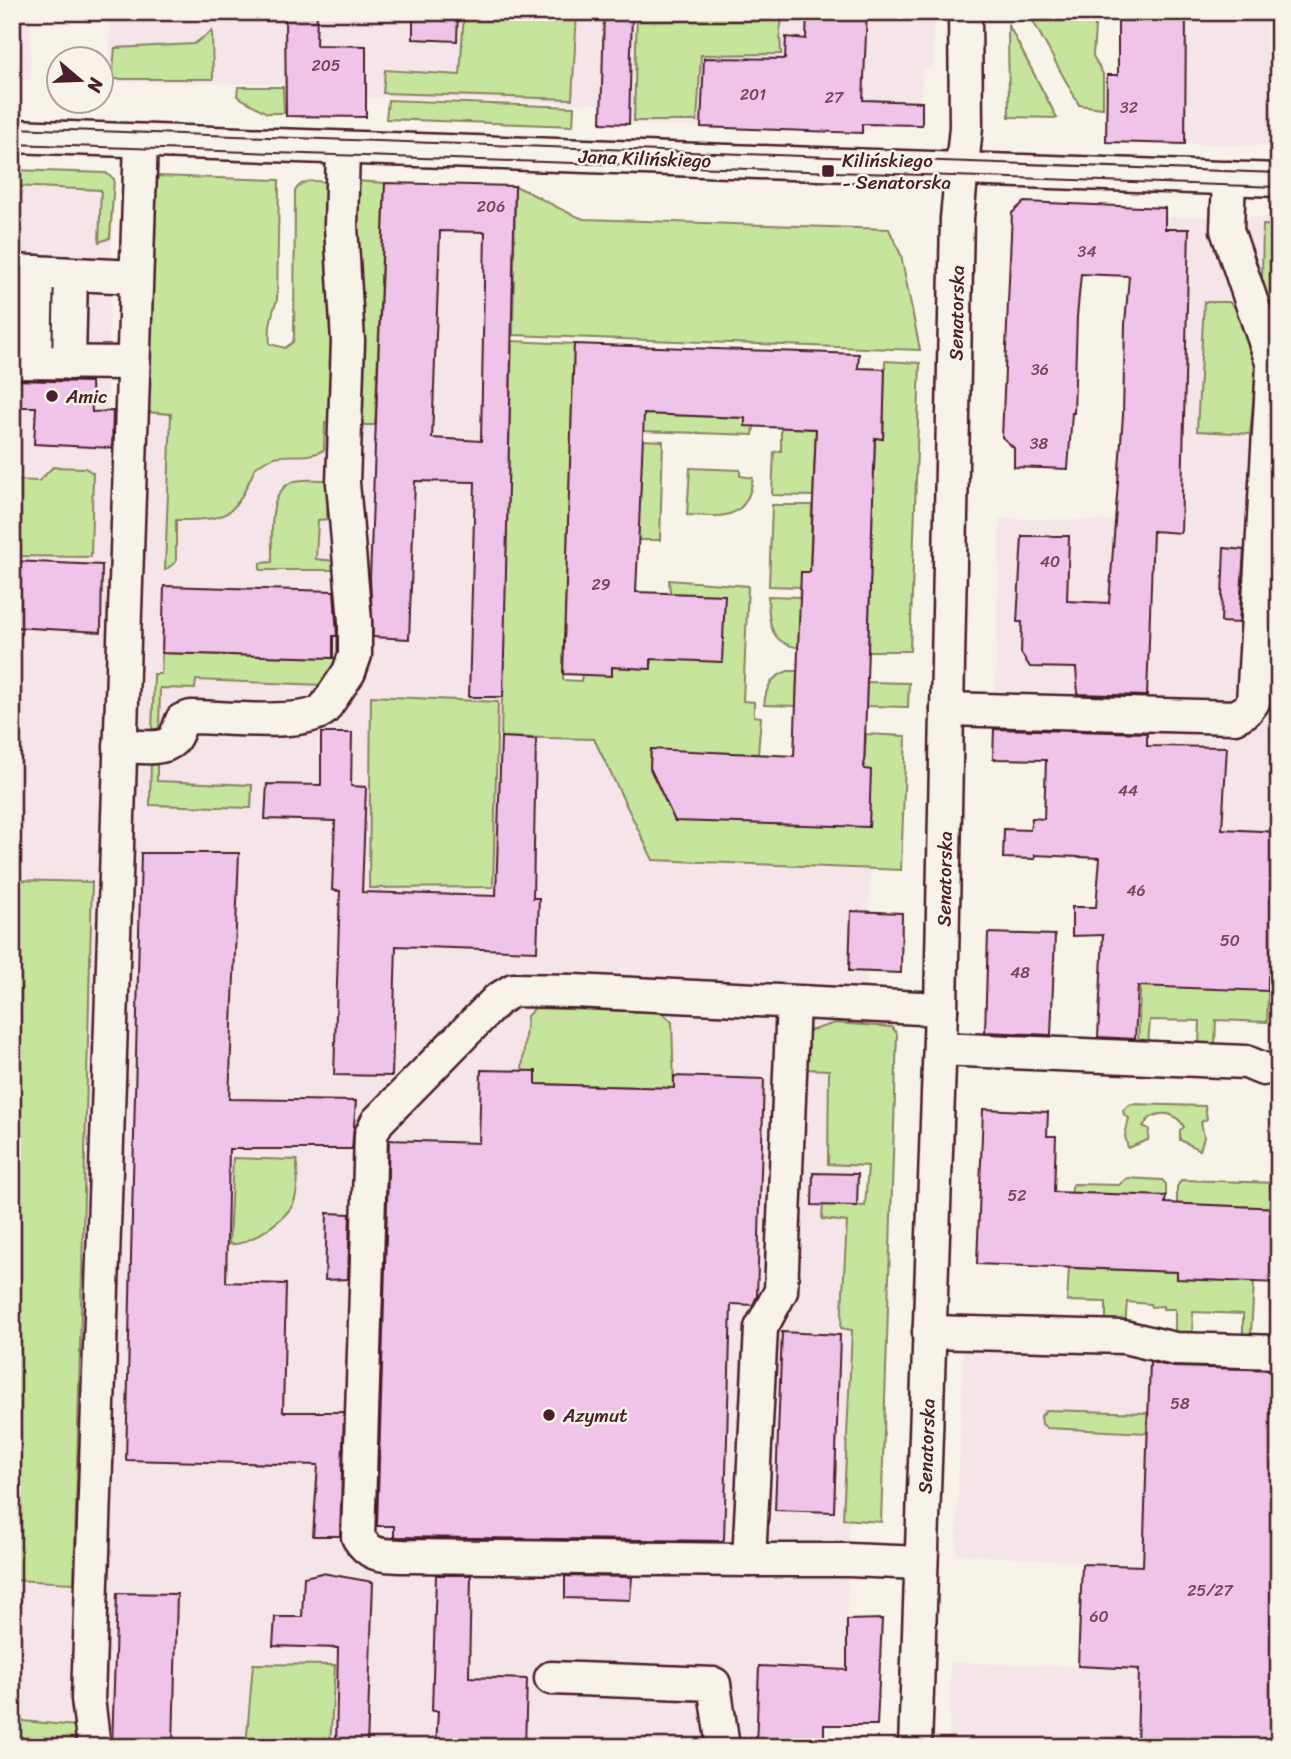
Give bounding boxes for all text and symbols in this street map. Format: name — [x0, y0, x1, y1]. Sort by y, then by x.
north arrow — [46, 46, 116, 116]
house number: 205 — [311, 51, 341, 80]
text: N — [78, 73, 114, 98]
house number: 201 — [740, 80, 766, 109]
house number: 27 — [825, 83, 844, 112]
house number: 32 — [1120, 93, 1138, 122]
street label: Jana Kilińskiego — [577, 140, 712, 177]
place label: Kilińskiego - Senatorska — [842, 144, 952, 199]
marker: Kilińskiego - Senatorska — [820, 163, 836, 179]
house number: 206 — [477, 192, 505, 221]
house number: 34 — [1078, 237, 1096, 266]
street label: Senatorska — [939, 265, 974, 361]
house number: 36 — [1031, 355, 1049, 384]
place label: Amic — [65, 380, 108, 413]
marker: Amic — [44, 388, 60, 404]
house number: 38 — [1030, 429, 1049, 458]
house number: 40 — [1040, 547, 1060, 576]
house number: 29 — [591, 570, 611, 599]
house number: 44 — [1118, 776, 1138, 805]
street label: Senatorska — [927, 831, 962, 927]
house number: 46 — [1126, 876, 1146, 905]
house number: 50 — [1220, 926, 1240, 955]
house number: 48 — [1010, 958, 1030, 987]
house number: 52 — [1007, 1181, 1027, 1210]
house number: 58 — [1170, 1389, 1190, 1418]
street label: Senatorska — [908, 1397, 945, 1494]
place label: Azymut — [562, 1399, 627, 1432]
marker: Azymut — [541, 1407, 557, 1423]
house number: 25/27 — [1187, 1576, 1234, 1605]
house number: 60 — [1089, 1602, 1109, 1631]

